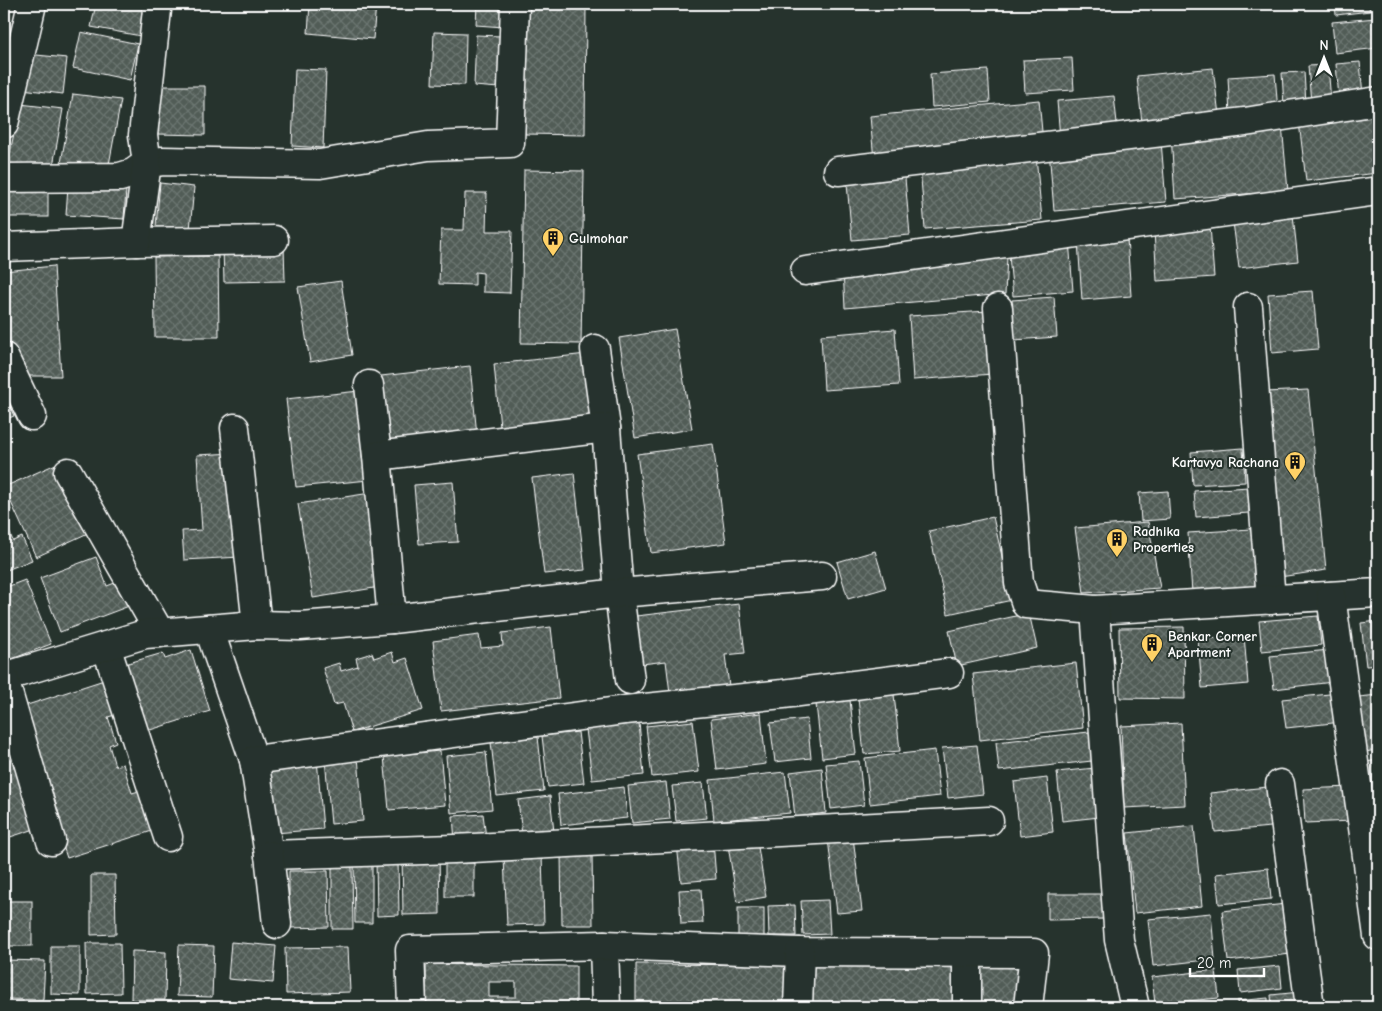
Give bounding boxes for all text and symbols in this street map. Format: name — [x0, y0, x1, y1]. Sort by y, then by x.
north arrow — [1300, 32, 1350, 82]
text: N — [1319, 37, 1329, 54]
building icon: Gulmohar — [541, 226, 565, 257]
place label: Gulmohar — [569, 230, 628, 247]
building icon: Kartavya Rachana — [1283, 450, 1307, 481]
place label: Kartavya Rachana — [1172, 454, 1279, 471]
place label: Radhika Properties — [1133, 523, 1194, 556]
building icon: Radhika Properties — [1105, 527, 1129, 558]
place label: Benkar Corner Apartment — [1168, 628, 1257, 661]
building icon: Benkar Corner Apartment — [1140, 632, 1164, 663]
scale bar — [1190, 946, 1263, 978]
text: 20 m — [1197, 954, 1231, 972]

